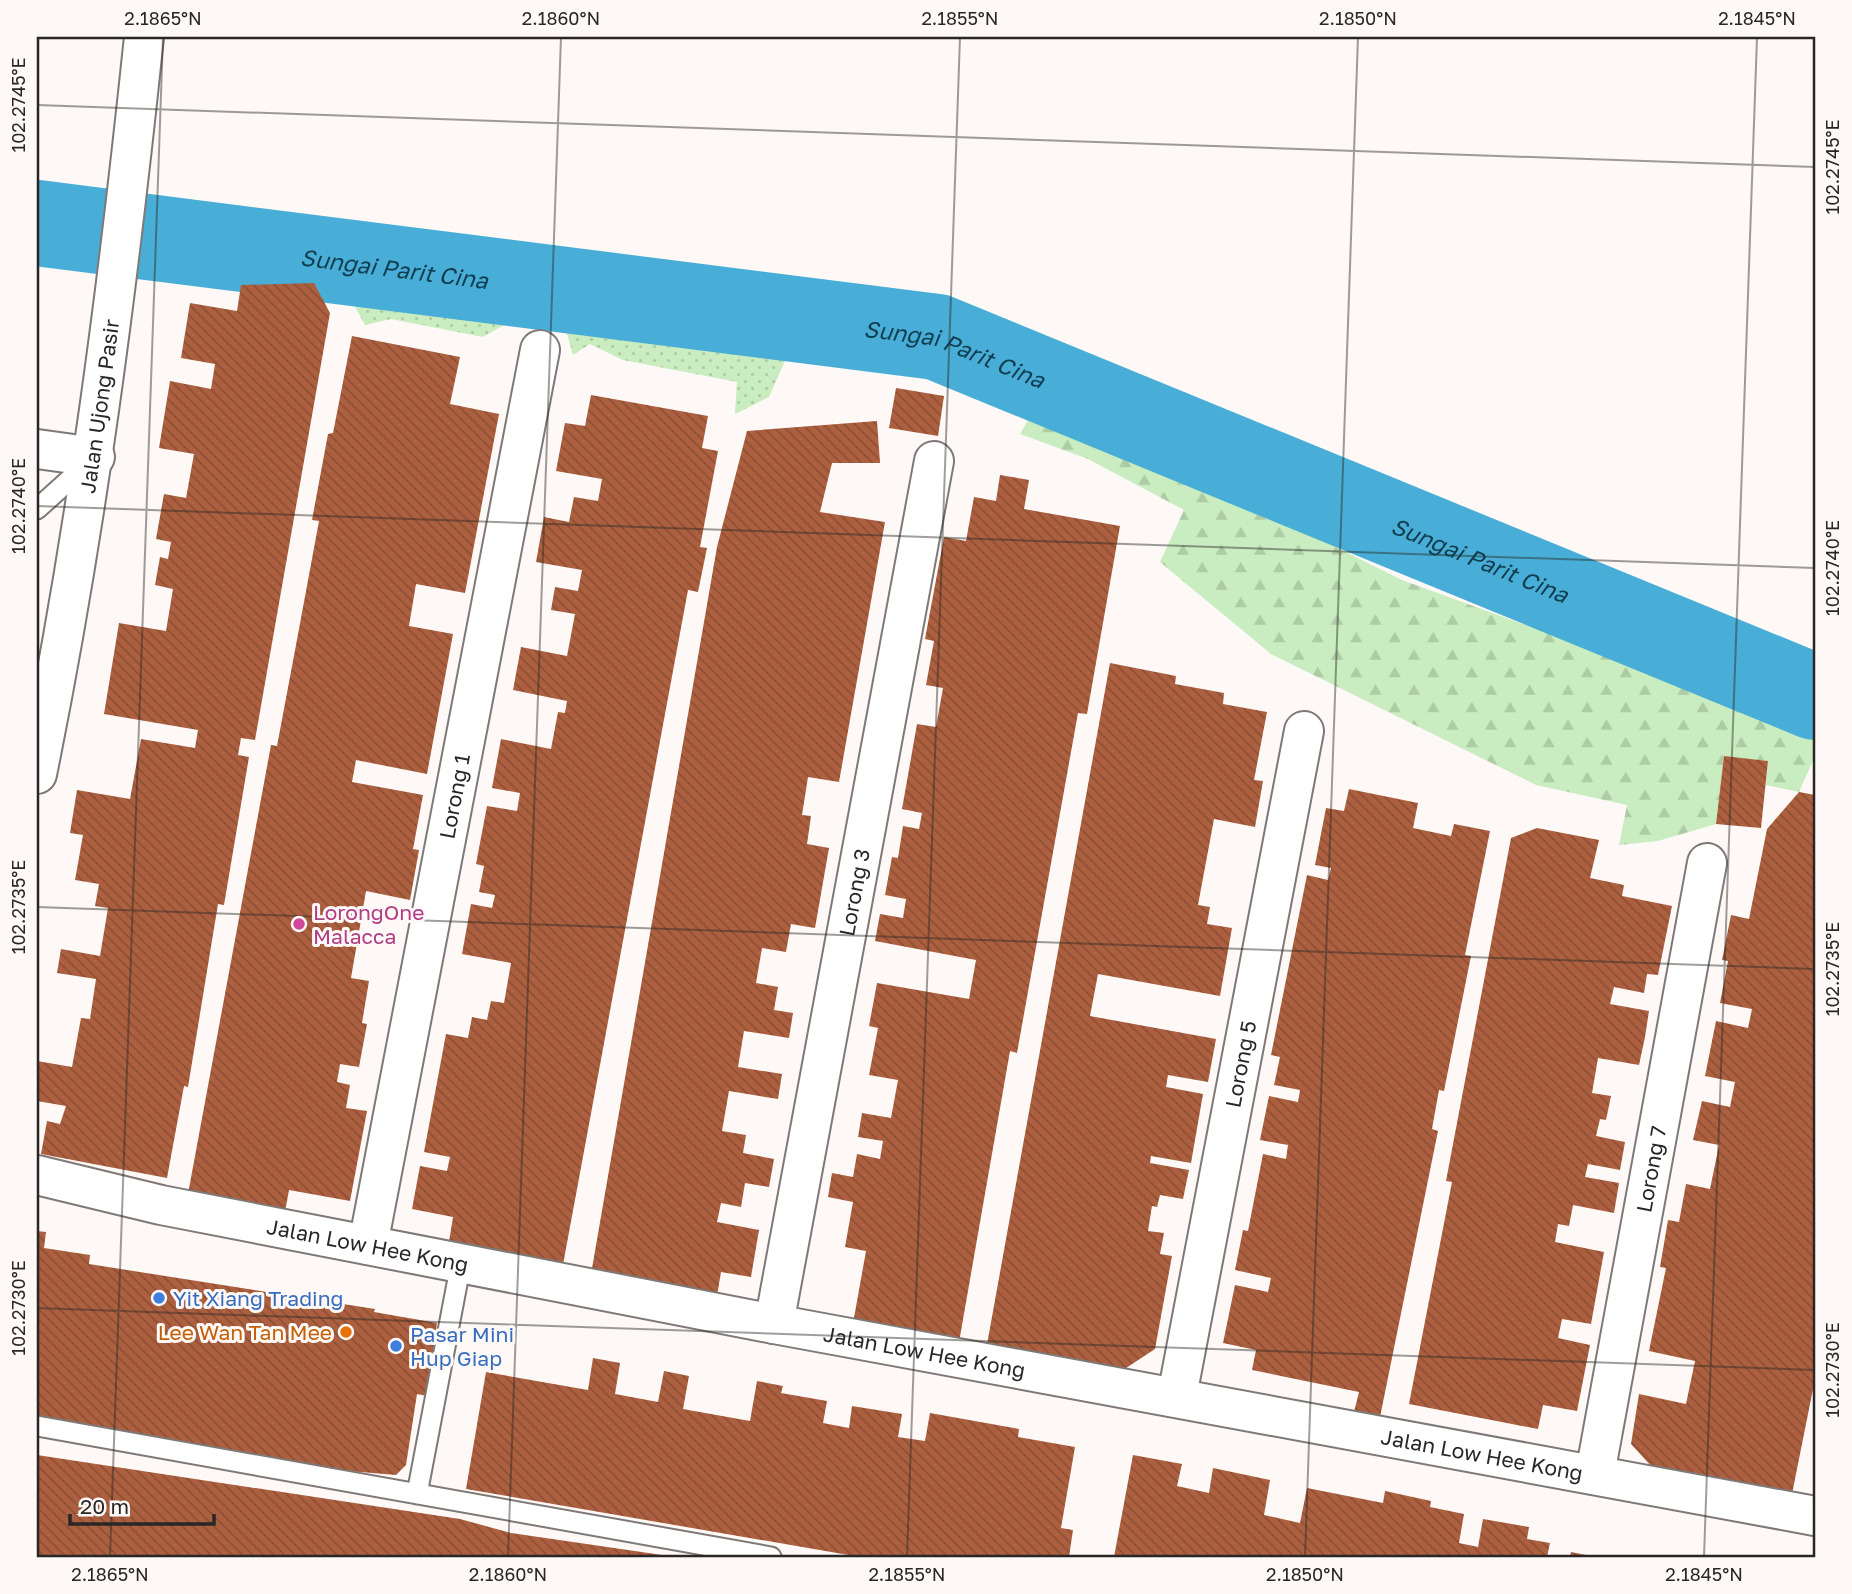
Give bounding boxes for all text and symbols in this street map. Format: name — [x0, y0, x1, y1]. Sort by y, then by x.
text: 2.1865°N — [124, 7, 202, 29]
text: 2.1860°N — [522, 7, 600, 29]
text: 2.1855°N — [921, 7, 999, 29]
text: 2.1850°N — [1319, 7, 1397, 29]
text: 2.1845°N — [1718, 7, 1796, 29]
text: 102.2745°E — [7, 57, 29, 153]
text: 102.2745°E — [1821, 119, 1843, 215]
water label: Sungai Parit Cina — [299, 242, 491, 294]
water label: Sungai Parit Cina — [862, 314, 1050, 394]
street label: Jalan Ujong Pasir — [74, 318, 124, 495]
text: 102.2740°E — [7, 458, 29, 554]
water label: Sungai Parit Cina — [1387, 511, 1574, 609]
text: 102.2740°E — [1821, 520, 1843, 616]
street label: Lorong 1 — [433, 751, 475, 841]
street label: Lorong 3 — [833, 847, 875, 938]
text: 102.2735°E — [7, 860, 29, 954]
place label: LorongOne Malacca — [313, 899, 424, 949]
marker: LorongOne Malacca — [291, 916, 307, 932]
text: 102.2735°E — [1821, 922, 1843, 1016]
street label: Lorong 5 — [1219, 1018, 1261, 1110]
street label: Lorong 7 — [1630, 1124, 1672, 1214]
street label: Jalan Low Hee Kong — [265, 1213, 471, 1277]
text: 102.2730°E — [7, 1260, 29, 1356]
place label: Yit Xiang Trading — [173, 1285, 344, 1311]
marker: Yit Xiang Trading — [151, 1290, 167, 1306]
place label: Lee Wan Tan Mee — [158, 1319, 332, 1345]
street label: Jalan Low Hee Kong — [821, 1320, 1028, 1383]
place label: Pasar Mini Hup Giap — [410, 1321, 514, 1371]
text: 102.2730°E — [1821, 1322, 1843, 1418]
marker: Lee Wan Tan Mee — [338, 1324, 354, 1340]
marker: Pasar Mini Hup Giap — [388, 1338, 404, 1354]
street label: Jalan Low Hee Kong — [1379, 1423, 1585, 1486]
scale bar — [70, 1482, 214, 1526]
text: 20 m — [80, 1493, 129, 1519]
text: 2.1865°N — [71, 1563, 149, 1585]
text: 2.1860°N — [469, 1563, 547, 1585]
text: 2.1855°N — [868, 1563, 946, 1585]
text: 2.1850°N — [1266, 1563, 1344, 1585]
text: 2.1845°N — [1665, 1563, 1743, 1585]

